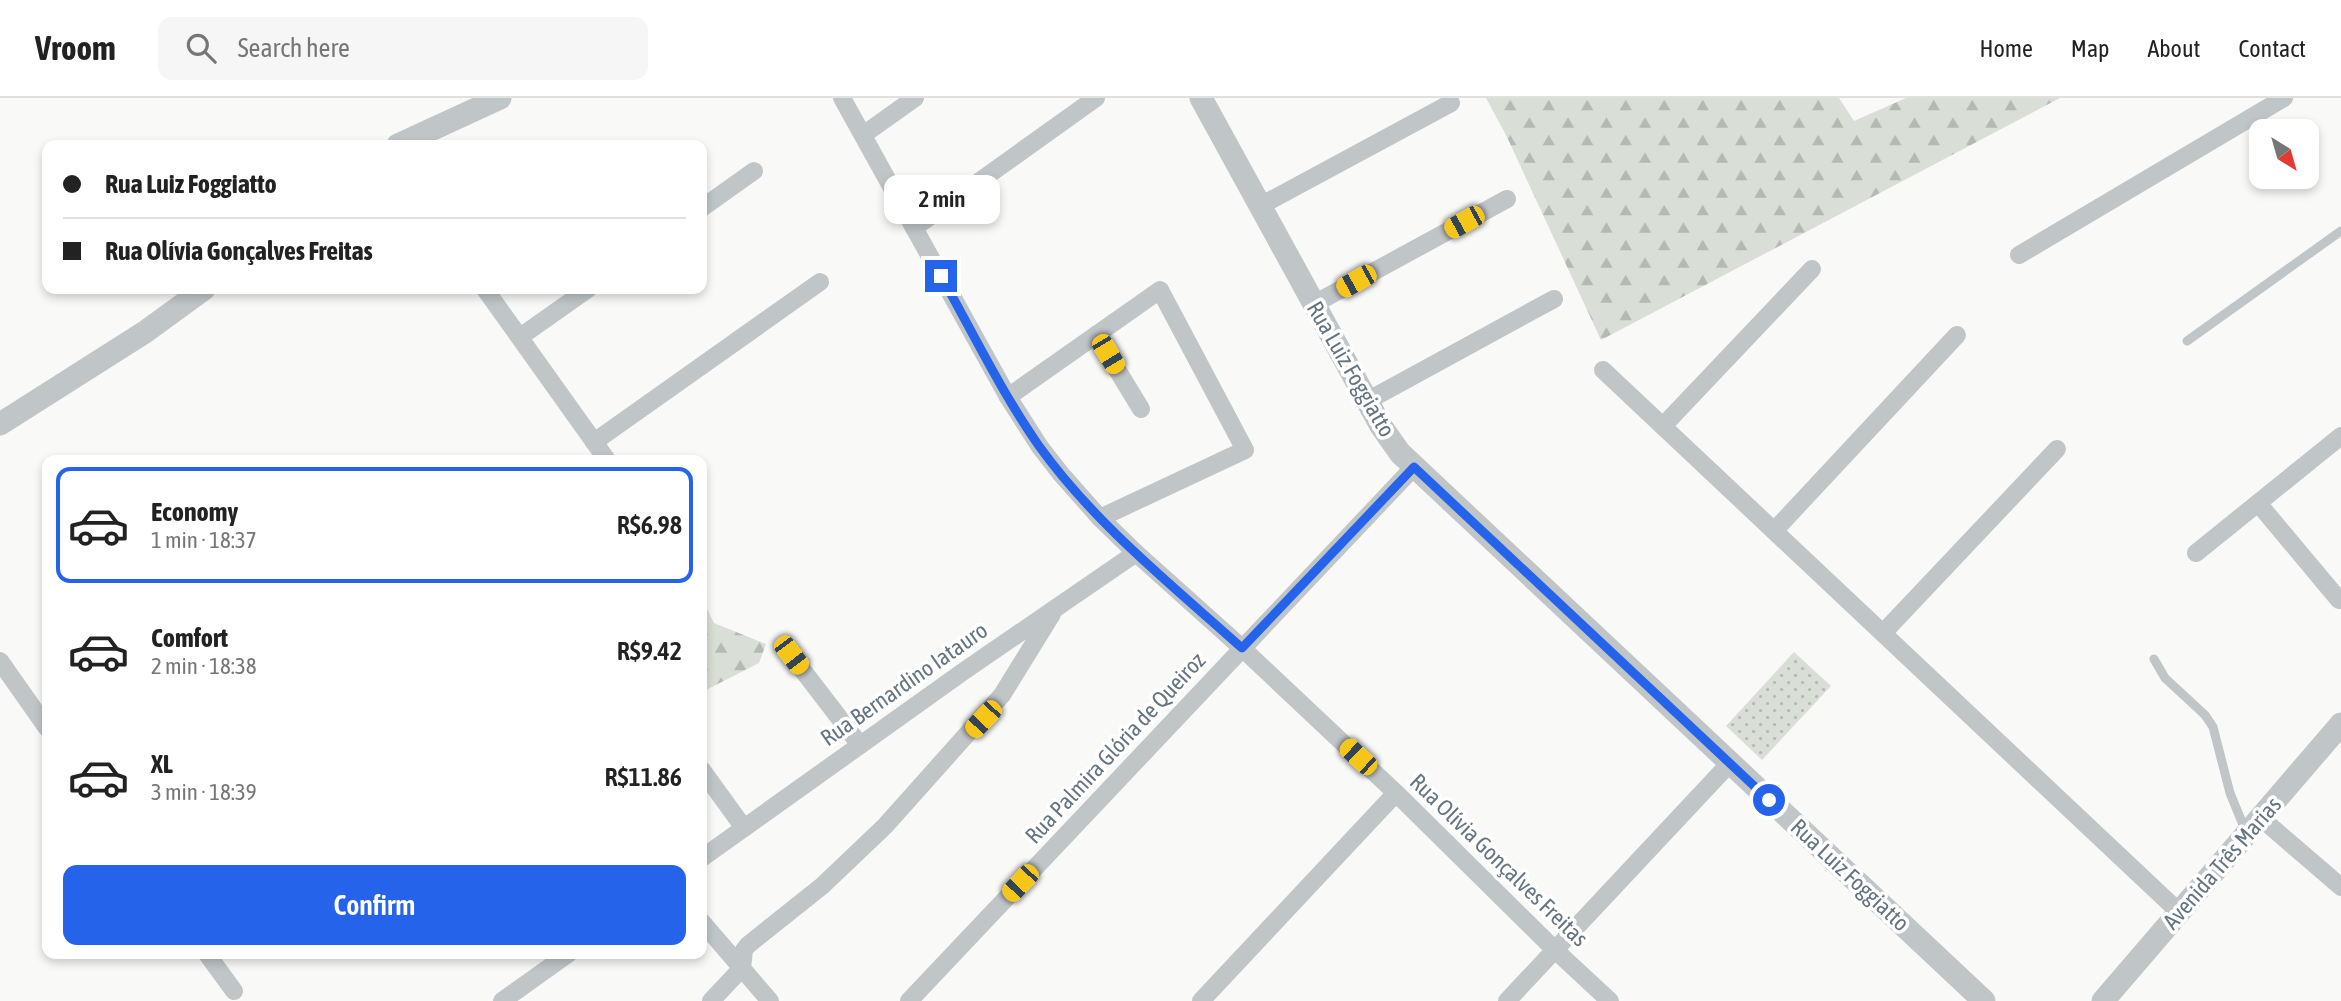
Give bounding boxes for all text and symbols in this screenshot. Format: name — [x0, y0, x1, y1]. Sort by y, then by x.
search box — [158, 17, 648, 80]
text: Vroom — [35, 29, 116, 67]
icon: search — [182, 29, 220, 67]
text: Search here — [238, 33, 350, 63]
text: Home — [1979, 35, 2033, 62]
text: Map — [2071, 35, 2109, 62]
text: About — [2147, 35, 2200, 62]
text: Contact — [2238, 35, 2306, 62]
north arrow — [2249, 119, 2319, 189]
map controls — [2249, 119, 2319, 189]
text: Rua Luiz Foggiatto — [105, 169, 277, 199]
callout: 2 min — [883, 174, 999, 223]
text: 2 min — [919, 186, 965, 212]
car — [1441, 203, 1488, 241]
text: Rua Olívia Gonçalves Freitas — [105, 236, 373, 266]
route end — [925, 260, 957, 292]
car — [1333, 262, 1380, 300]
street label: Rua Luiz Foggiatto — [1302, 297, 1400, 441]
car — [1089, 331, 1128, 377]
icon: car — [67, 494, 130, 557]
text: Economy — [151, 497, 238, 527]
text: R$6.98 — [617, 510, 682, 540]
text: 1 min · 18:37 — [151, 527, 257, 553]
street label: Rua Bernardino Iatauro — [816, 617, 992, 751]
icon: car — [67, 620, 130, 683]
text: Comfort — [151, 623, 228, 653]
car — [770, 632, 813, 678]
text: R$9.42 — [617, 636, 682, 666]
street label: Rua Palmira Glória de Queiroz — [1020, 647, 1210, 849]
text: 2 min · 18:38 — [151, 653, 257, 679]
car — [961, 696, 1006, 742]
car — [1336, 735, 1381, 779]
icon: car — [67, 746, 130, 809]
text: XL — [151, 749, 173, 779]
text: R$11.86 — [605, 762, 682, 792]
street label: Rua Olívia Gonçalves Freitas — [1405, 768, 1593, 952]
text: 3 min · 18:39 — [151, 779, 257, 805]
route start — [1753, 784, 1785, 816]
street label: Avenida Três Marias — [2158, 792, 2286, 934]
street label: Rua Luiz Foggiatto — [1786, 814, 1914, 936]
car — [998, 860, 1043, 906]
button: Confirm — [63, 865, 686, 945]

